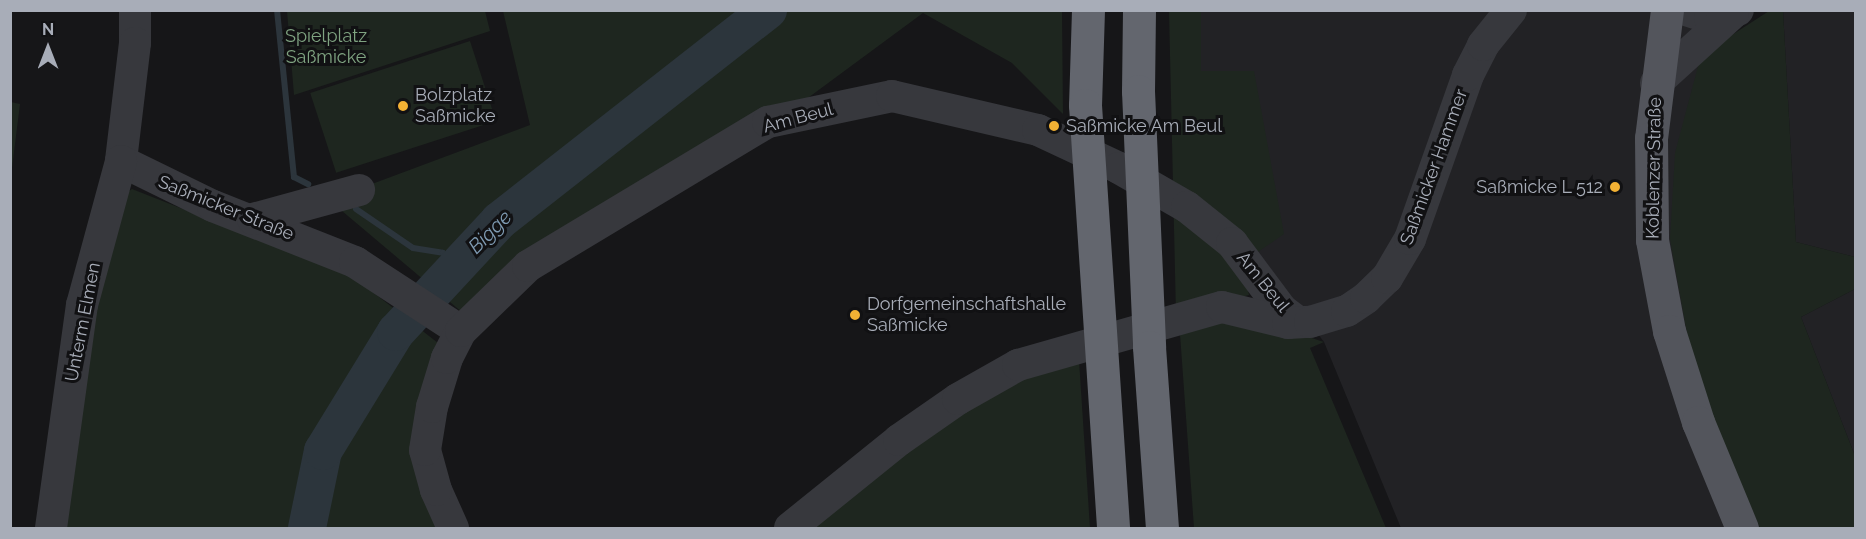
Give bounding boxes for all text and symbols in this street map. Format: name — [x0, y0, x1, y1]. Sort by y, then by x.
north arrow — [18, 18, 78, 78]
text: N — [42, 20, 54, 39]
park label: Spielplatz Saßmicke — [285, 26, 367, 68]
place label: Bolzplatz Saßmicke — [415, 85, 496, 128]
street label: Saßmicker Hammer — [1396, 86, 1472, 248]
street label: Koblenzer Straße — [1642, 97, 1666, 239]
street label: Am Beul — [761, 98, 835, 138]
marker: Bolzplatz Saßmicke — [396, 99, 410, 113]
place label: Saßmicke Am Beul — [1066, 115, 1223, 137]
marker: Saßmicke Am Beul — [1047, 119, 1061, 133]
street label: Saßmicker Straße — [155, 171, 297, 245]
place label: Saßmicke L 512 — [1476, 176, 1603, 198]
marker: Saßmicke L 512 — [1608, 180, 1622, 194]
water label: Bigge — [463, 205, 517, 259]
street label: Am Beul — [1232, 247, 1294, 317]
street label: Unterm Elmen — [61, 260, 105, 384]
place label: Dorfgemeinschaftshalle Saßmicke — [867, 294, 1066, 336]
marker: Dorfgemeinschaftshalle Saßmicke — [848, 308, 862, 322]

